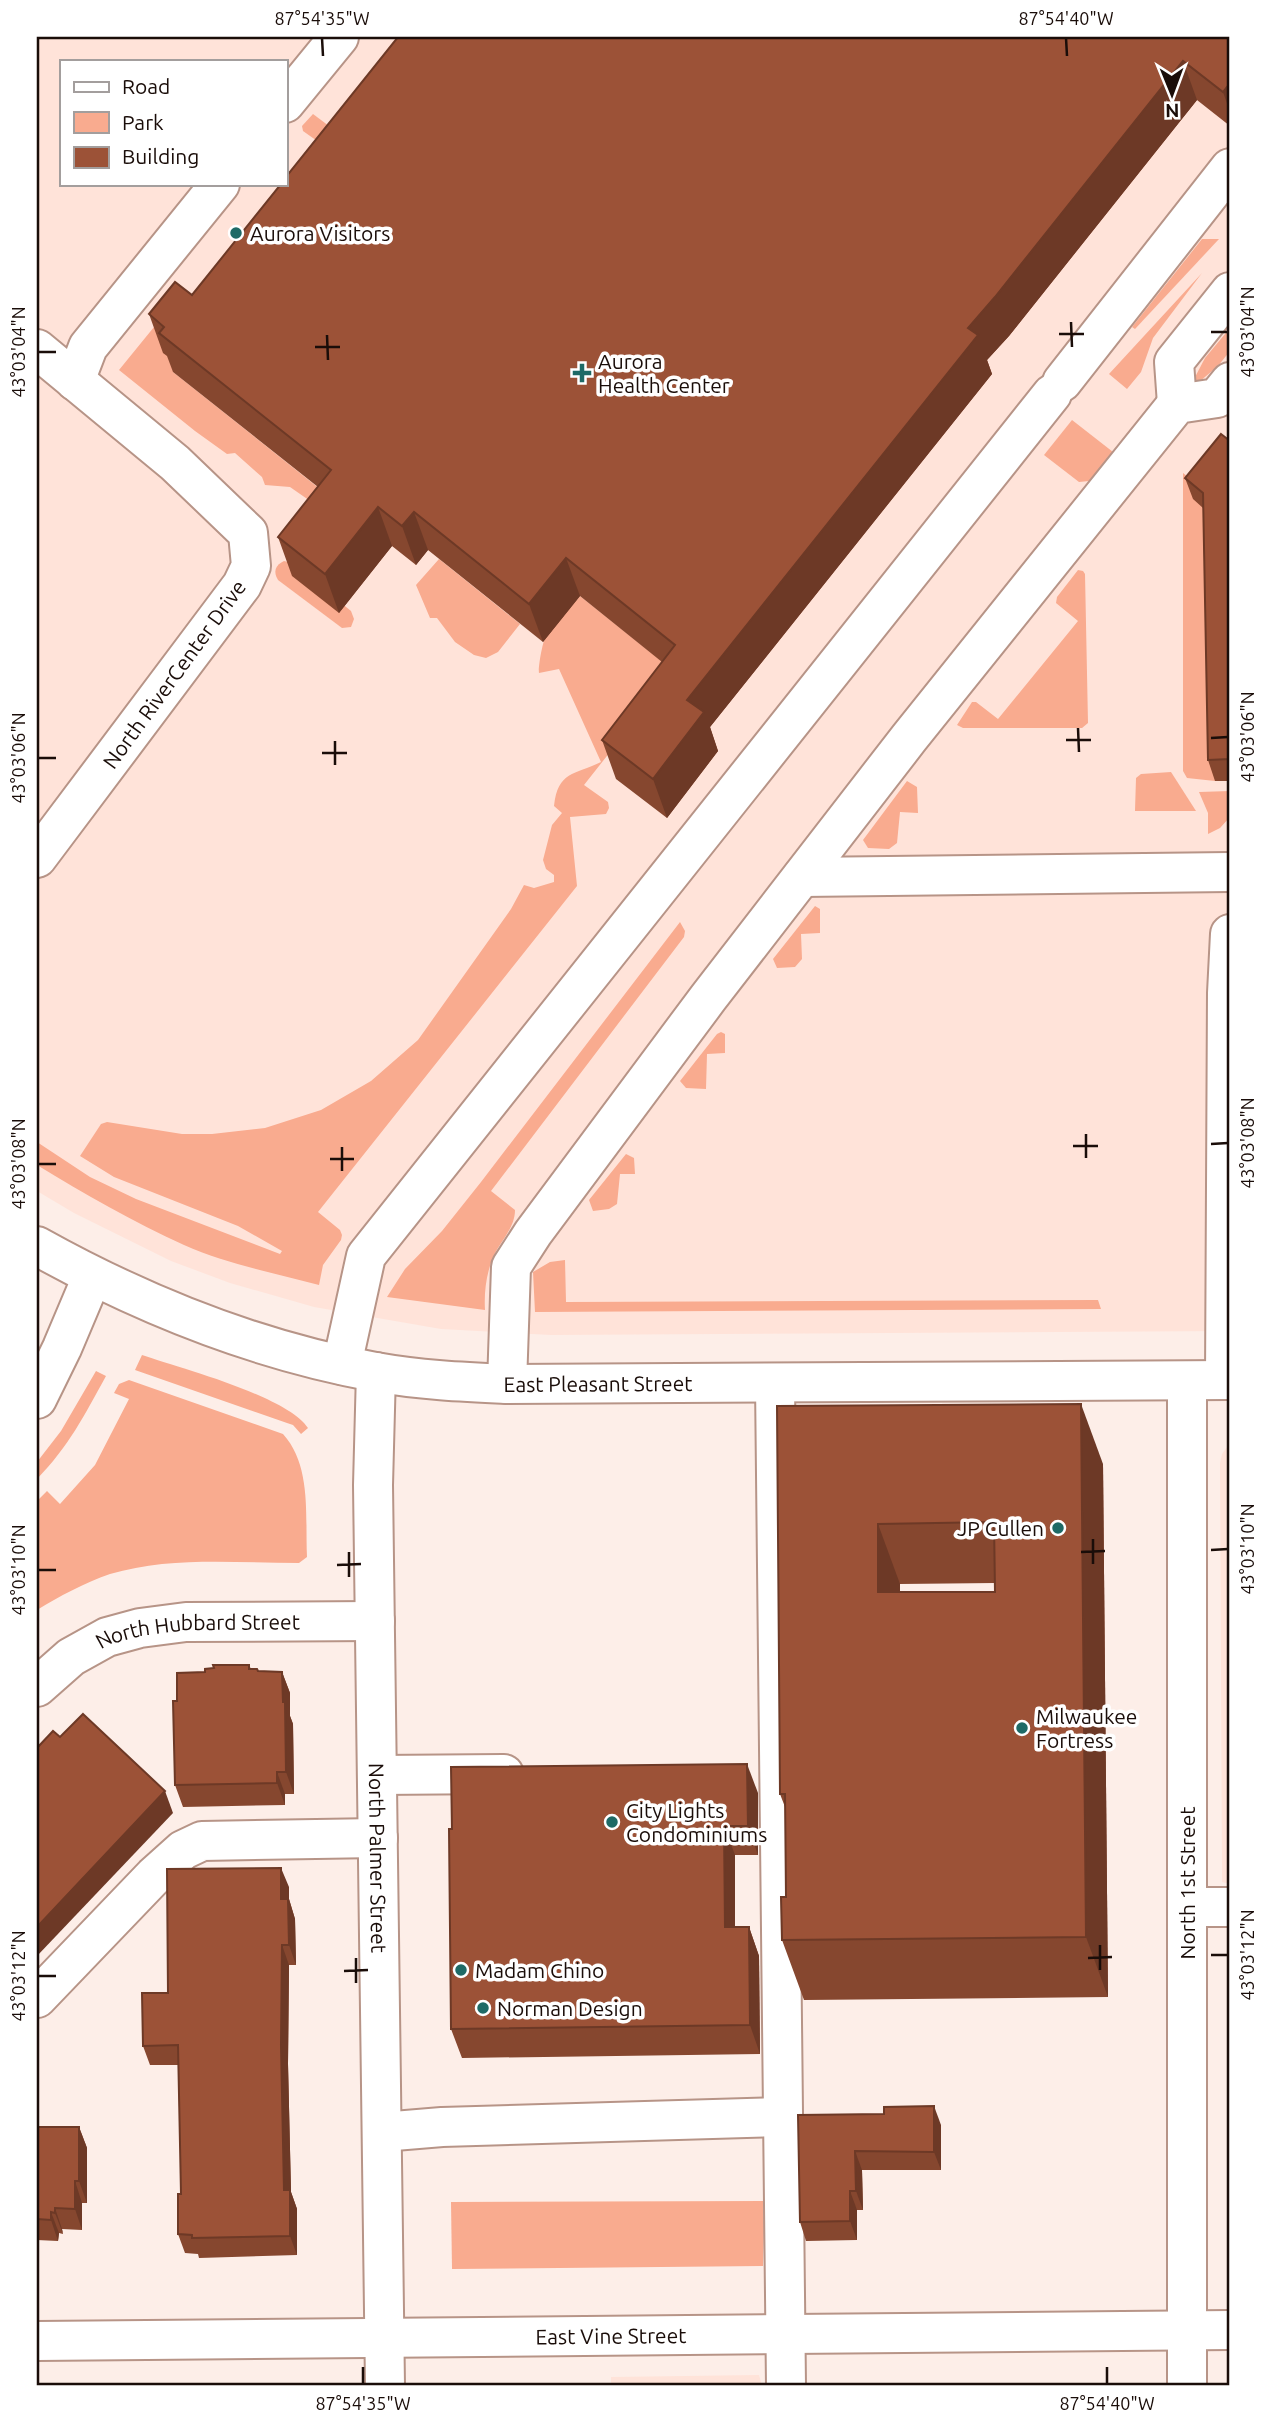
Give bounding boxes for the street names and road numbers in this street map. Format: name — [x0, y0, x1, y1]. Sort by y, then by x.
street label: North RiverCenter Drive — [98, 575, 250, 773]
street label: East Pleasant Street — [504, 1371, 693, 1396]
street label: North Hubbard Street — [91, 1609, 300, 1653]
street label: North Palmer Street — [365, 1763, 391, 1953]
street label: North 1st Street — [1175, 1807, 1199, 1959]
street label: East Vine Street — [535, 2323, 687, 2348]

